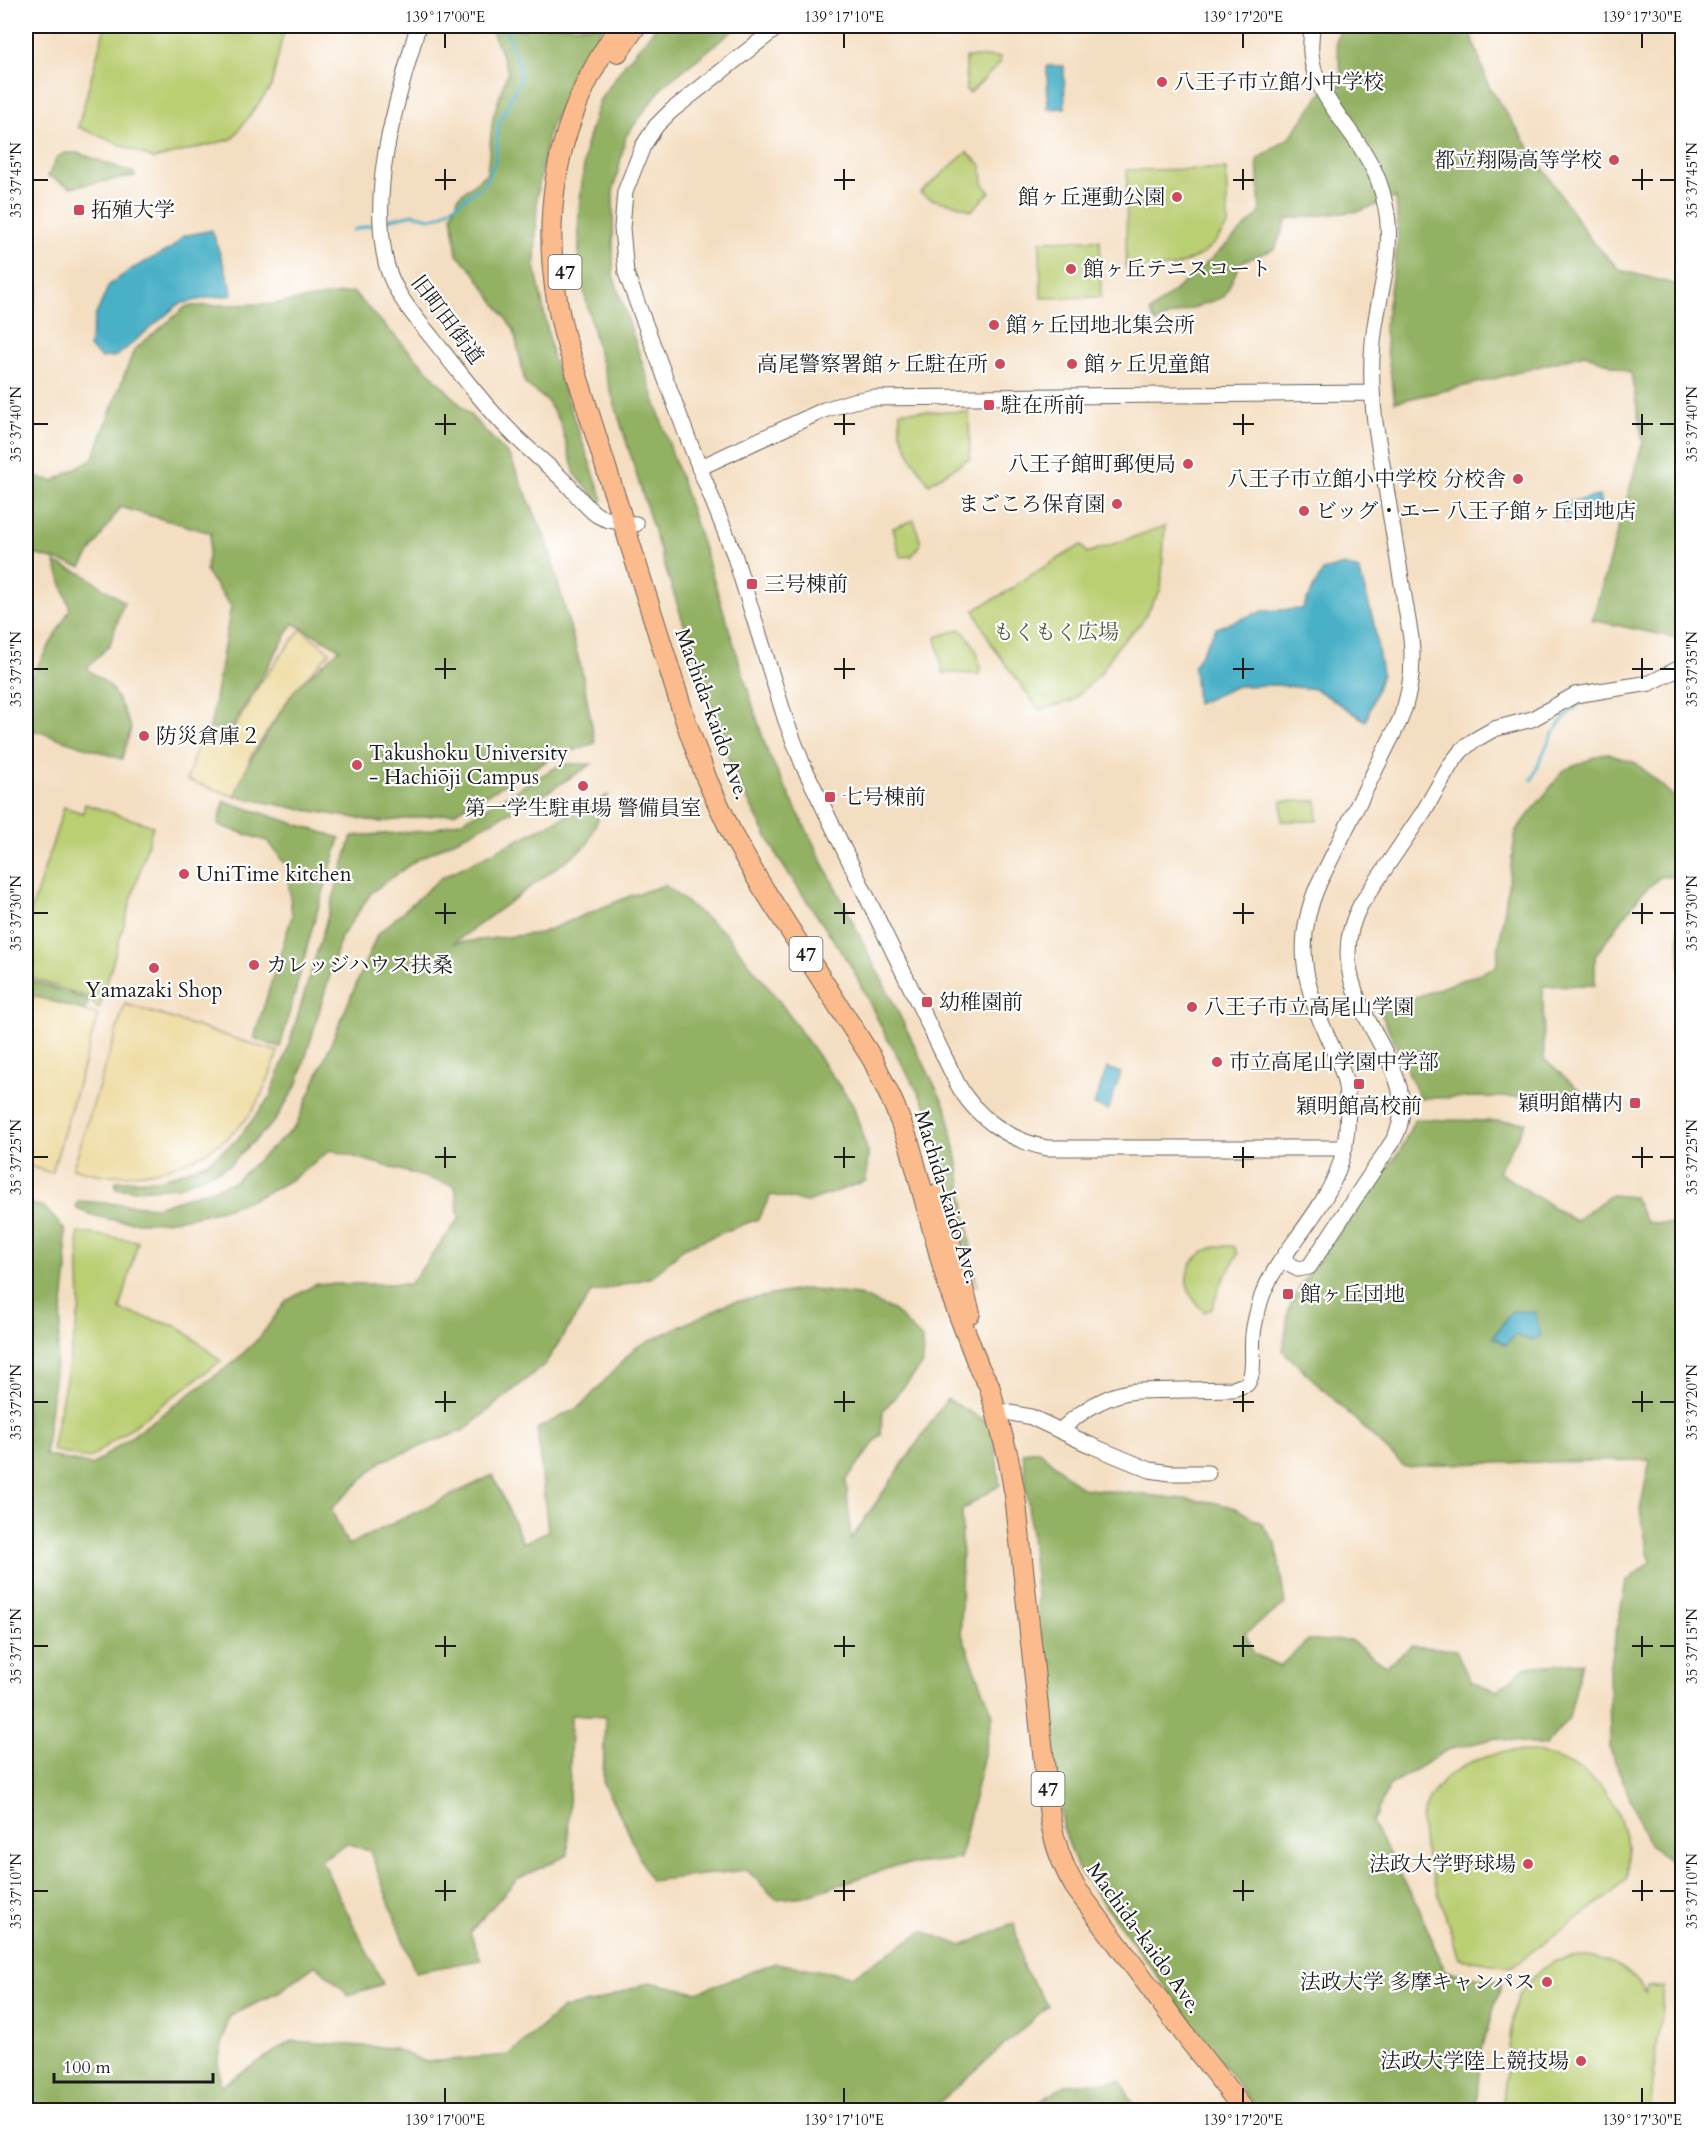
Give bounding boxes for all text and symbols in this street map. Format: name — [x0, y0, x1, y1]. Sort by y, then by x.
text: 139°17'00"E — [405, 7, 485, 27]
text: 139°17'10"E — [804, 7, 884, 27]
text: 139°17'20"E — [1203, 7, 1283, 27]
text: 139°17'30"E — [1602, 7, 1682, 27]
place label: 八王子市立館小中学校 — [1174, 68, 1384, 97]
marker: 八王子市立館小中学校 — [1155, 75, 1169, 89]
text: 35°37'45"N — [6, 142, 26, 218]
text: 35°37'45"N — [1682, 142, 1702, 218]
place label: 都立翔陽高等学校 — [1434, 146, 1602, 175]
marker: 都立翔陽高等学校 — [1607, 153, 1621, 167]
place label: 館ヶ丘運動公園 — [1018, 183, 1165, 212]
marker: 館ヶ丘運動公園 — [1170, 190, 1184, 204]
place label: 拓殖大学 — [91, 196, 175, 225]
marker: 拓殖大学 — [72, 203, 86, 217]
road number: 47 — [548, 255, 582, 289]
place label: 館ヶ丘テニスコート — [1083, 255, 1271, 284]
marker: 館ヶ丘テニスコート — [1064, 262, 1078, 276]
street label: 旧町田街道 — [404, 269, 490, 371]
place label: 館ヶ丘団地北集会所 — [1006, 311, 1195, 340]
marker: 館ヶ丘団地北集会所 — [987, 318, 1001, 332]
place label: 高尾警察署館ヶ丘駐在所 — [757, 350, 988, 379]
place label: 館ヶ丘児童館 — [1084, 350, 1210, 379]
marker: 高尾警察署館ヶ丘駐在所 — [993, 357, 1007, 371]
marker: 館ヶ丘児童館 — [1065, 357, 1079, 371]
text: 35°37'40"N — [6, 386, 26, 462]
text: 35°37'40"N — [1682, 386, 1702, 462]
place label: 駐在所前 — [1001, 391, 1085, 420]
marker: 駐在所前 — [982, 398, 996, 412]
place label: 八王子館町郵便局 — [1008, 450, 1176, 479]
marker: 八王子館町郵便局 — [1181, 457, 1195, 471]
place label: 八王子市立館小中学校 分校舎 — [1227, 465, 1506, 494]
marker: 八王子市立館小中学校 分校舎 — [1511, 472, 1525, 486]
place label: まごころ保育園 — [958, 490, 1105, 519]
marker: まごころ保育園 — [1110, 497, 1124, 511]
place label: ビッグ・エー 八王子館ヶ丘団地店 — [1316, 497, 1636, 526]
marker: ビッグ・エー 八王子館ヶ丘団地店 — [1297, 504, 1311, 518]
place label: 三号棟前 — [764, 570, 848, 599]
marker: 三号棟前 — [745, 577, 759, 591]
park label: もくもく広場 — [993, 618, 1119, 647]
street label: Machida-kaido Ave. — [668, 624, 756, 804]
text: 35°37'35"N — [6, 631, 26, 707]
text: 35°37'35"N — [1682, 631, 1702, 707]
place label: 防災倉庫２ — [156, 722, 261, 751]
marker: 防災倉庫２ — [137, 729, 151, 743]
place label: Takushoku University - Hachiōji Campus — [369, 739, 568, 792]
marker: Takushoku University - Hachiōji Campus — [350, 758, 364, 772]
marker: 第一学生駐車場 警備員室 — [576, 779, 590, 793]
place label: 七号棟前 — [842, 783, 926, 812]
marker: 七号棟前 — [823, 790, 837, 804]
place label: 第一学生駐車場 警備員室 — [465, 794, 701, 823]
place label: UniTime kitchen — [196, 860, 352, 889]
marker: UniTime kitchen — [177, 867, 191, 881]
text: 35°37'30"N — [6, 875, 26, 951]
text: 35°37'30"N — [1682, 875, 1702, 951]
road number: 47 — [790, 937, 822, 971]
place label: カレッジハウス扶桑 — [266, 951, 453, 980]
marker: カレッジハウス扶桑 — [247, 958, 261, 972]
marker: Yamazaki Shop — [147, 961, 161, 975]
place label: Yamazaki Shop — [85, 976, 223, 1005]
place label: 幼稚園前 — [939, 988, 1023, 1017]
place label: 八王子市立高尾山学園 — [1204, 993, 1414, 1022]
marker: 幼稚園前 — [920, 995, 934, 1009]
marker: 八王子市立高尾山学園 — [1185, 1000, 1199, 1014]
place label: 市立高尾山学園中学部 — [1229, 1048, 1439, 1077]
marker: 市立高尾山学園中学部 — [1210, 1055, 1224, 1069]
marker: 穎明館高校前 — [1352, 1077, 1366, 1091]
place label: 穎明館構内 — [1518, 1089, 1623, 1118]
place label: 穎明館高校前 — [1296, 1092, 1422, 1121]
marker: 穎明館構内 — [1628, 1096, 1642, 1110]
street label: Machida-kaido Ave. — [907, 1107, 987, 1287]
text: 35°37'25"N — [6, 1119, 26, 1195]
text: 35°37'25"N — [1682, 1119, 1702, 1195]
place label: 館ヶ丘団地 — [1300, 1280, 1405, 1309]
marker: 館ヶ丘団地 — [1281, 1287, 1295, 1301]
text: 35°37'20"N — [6, 1364, 26, 1440]
text: 35°37'20"N — [1682, 1364, 1702, 1440]
text: 35°37'15"N — [6, 1608, 26, 1684]
text: 35°37'15"N — [1682, 1608, 1702, 1684]
road number: 47 — [1032, 1772, 1064, 1806]
place label: 法政大学野球場 — [1369, 1850, 1516, 1879]
text: 35°37'10"N — [6, 1853, 26, 1929]
text: 35°37'10"N — [1682, 1853, 1702, 1929]
street label: Machida-kaido Ave. — [1079, 1857, 1209, 2019]
marker: 法政大学野球場 — [1521, 1857, 1535, 1871]
place label: 法政大学 多摩キャンパス — [1300, 1968, 1535, 1997]
marker: 法政大学 多摩キャンパス — [1540, 1975, 1554, 1989]
scale bar — [54, 2046, 213, 2084]
place label: 法政大学陸上競技場 — [1380, 2047, 1569, 2076]
marker: 法政大学陸上競技場 — [1574, 2054, 1588, 2068]
text: 100 m — [63, 2055, 111, 2080]
text: 139°17'00"E — [405, 2110, 485, 2130]
text: 139°17'10"E — [804, 2110, 884, 2130]
text: 139°17'20"E — [1203, 2110, 1283, 2130]
text: 139°17'30"E — [1602, 2110, 1682, 2130]

